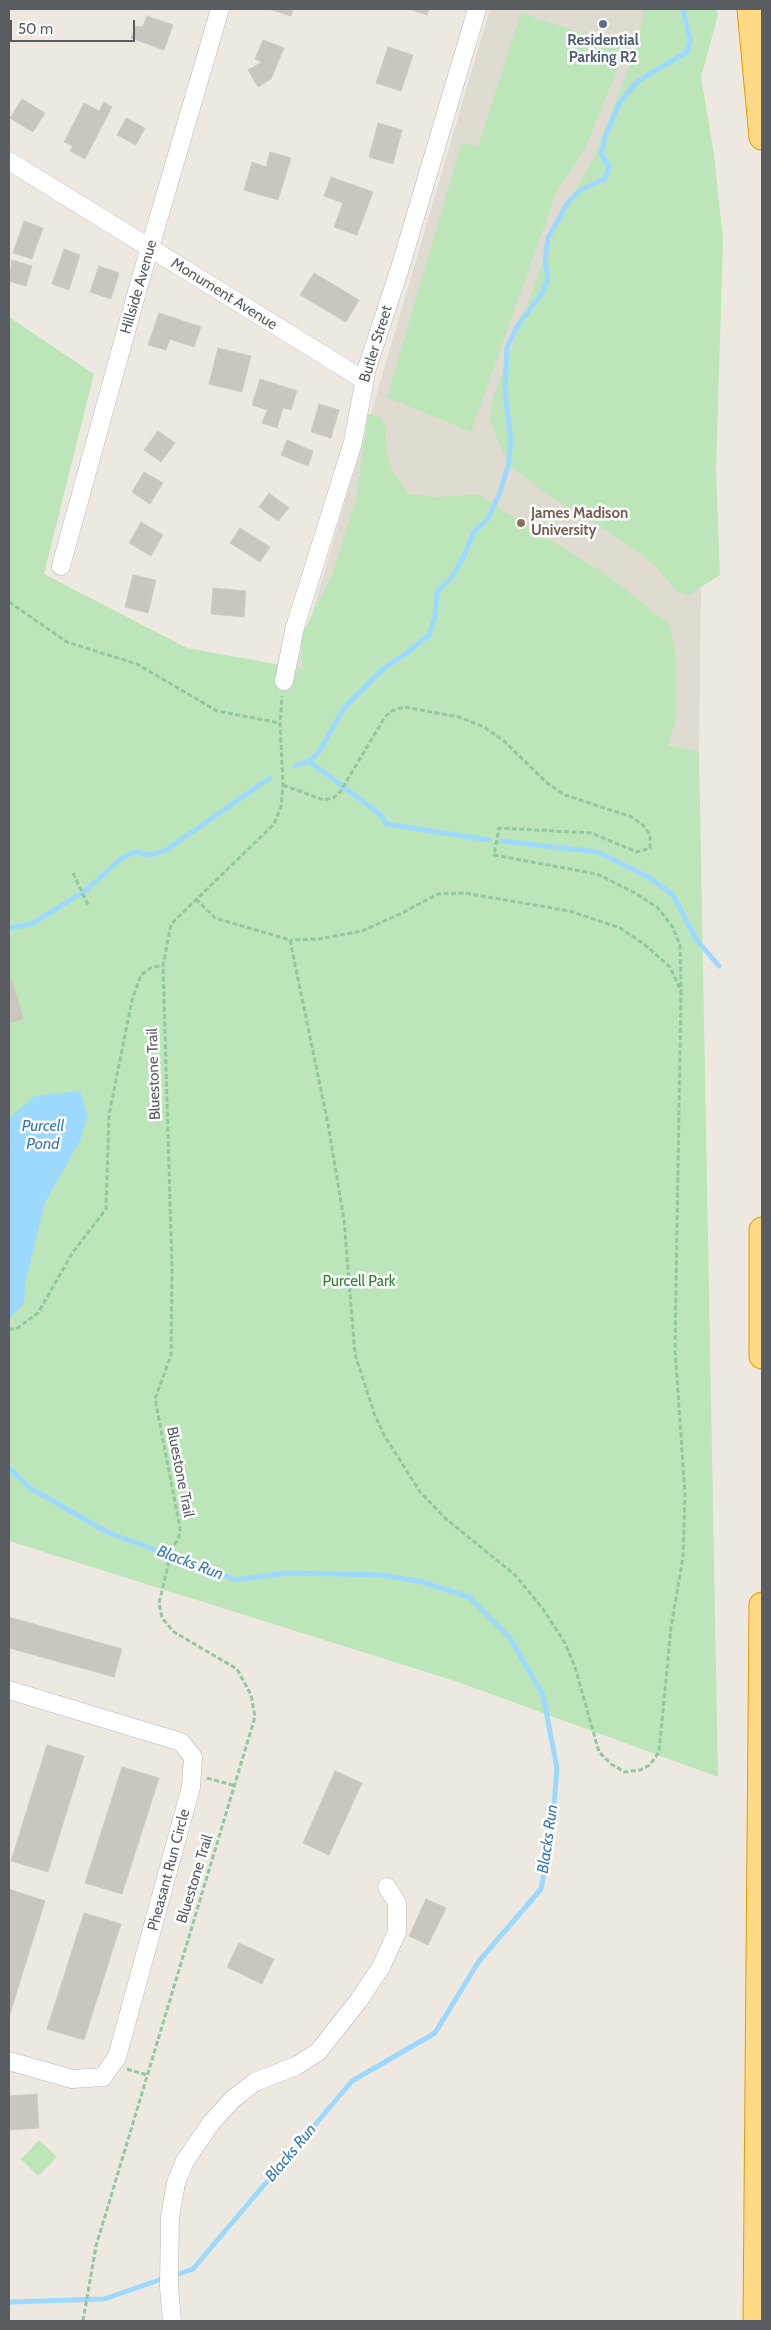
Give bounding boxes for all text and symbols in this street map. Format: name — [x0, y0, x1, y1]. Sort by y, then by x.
scale bar — [12, 10, 138, 42]
marker: Residential Parking R2 — [597, 18, 609, 30]
text: 50 m — [18, 20, 53, 38]
place label: Residential Parking R2 — [567, 32, 639, 67]
street label: Hillside Avenue — [117, 238, 161, 336]
street label: Monument Avenue — [168, 254, 280, 334]
street label: Butler Street — [356, 303, 396, 385]
place label: James Madison University — [531, 505, 628, 540]
marker: James Madison University — [515, 517, 527, 529]
street label: Bluestone Trail — [143, 1028, 165, 1120]
water label: Purcell Pond — [22, 1116, 64, 1154]
park label: Purcell Park — [323, 1273, 395, 1291]
street label: Bluestone Trail — [162, 1425, 198, 1519]
water label: Blacks Run — [154, 1542, 226, 1584]
water label: Blacks Run — [534, 1803, 562, 1875]
street label: Pheasant Run Circle — [144, 1807, 194, 1933]
street label: Bluestone Trail — [173, 1832, 217, 1926]
water label: Blacks Run — [261, 2120, 321, 2186]

